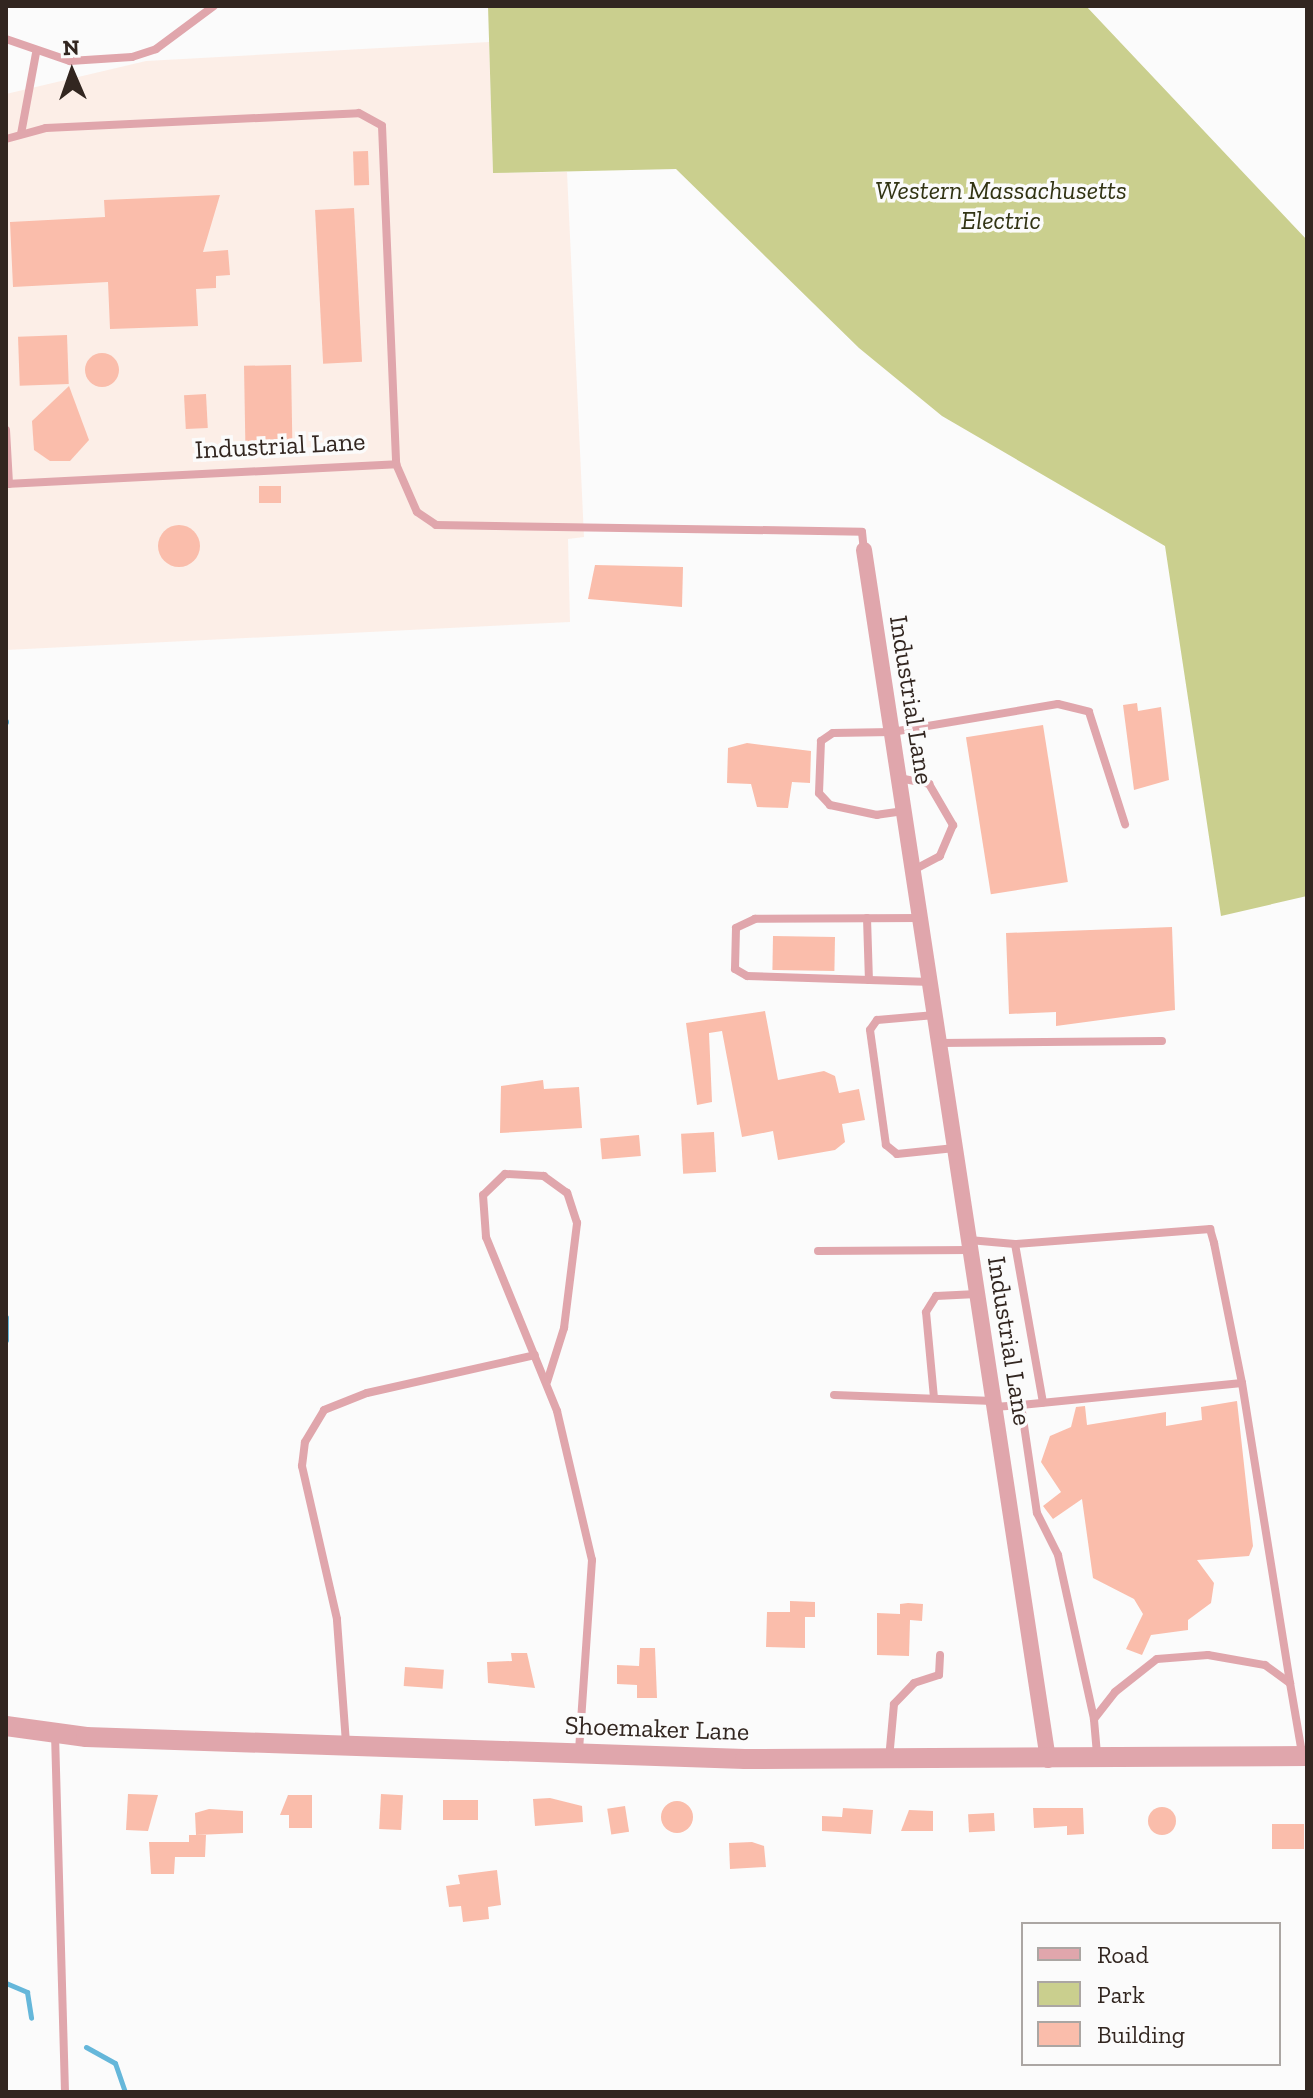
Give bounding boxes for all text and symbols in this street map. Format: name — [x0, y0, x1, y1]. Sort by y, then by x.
north arrow — [32, 32, 112, 112]
text: N — [62, 34, 80, 61]
park label: Western Massachusetts Electric — [875, 175, 1127, 236]
street label: Industrial Lane — [194, 426, 366, 466]
street label: Industrial Lane — [882, 613, 940, 787]
street label: Industrial Lane — [980, 1254, 1038, 1428]
street label: Shoemaker Lane — [564, 1710, 750, 1748]
legend — [1021, 1922, 1281, 2066]
text: Road — [1097, 1940, 1149, 1969]
text: Park — [1097, 1980, 1145, 2009]
text: Building — [1097, 2020, 1185, 2049]

